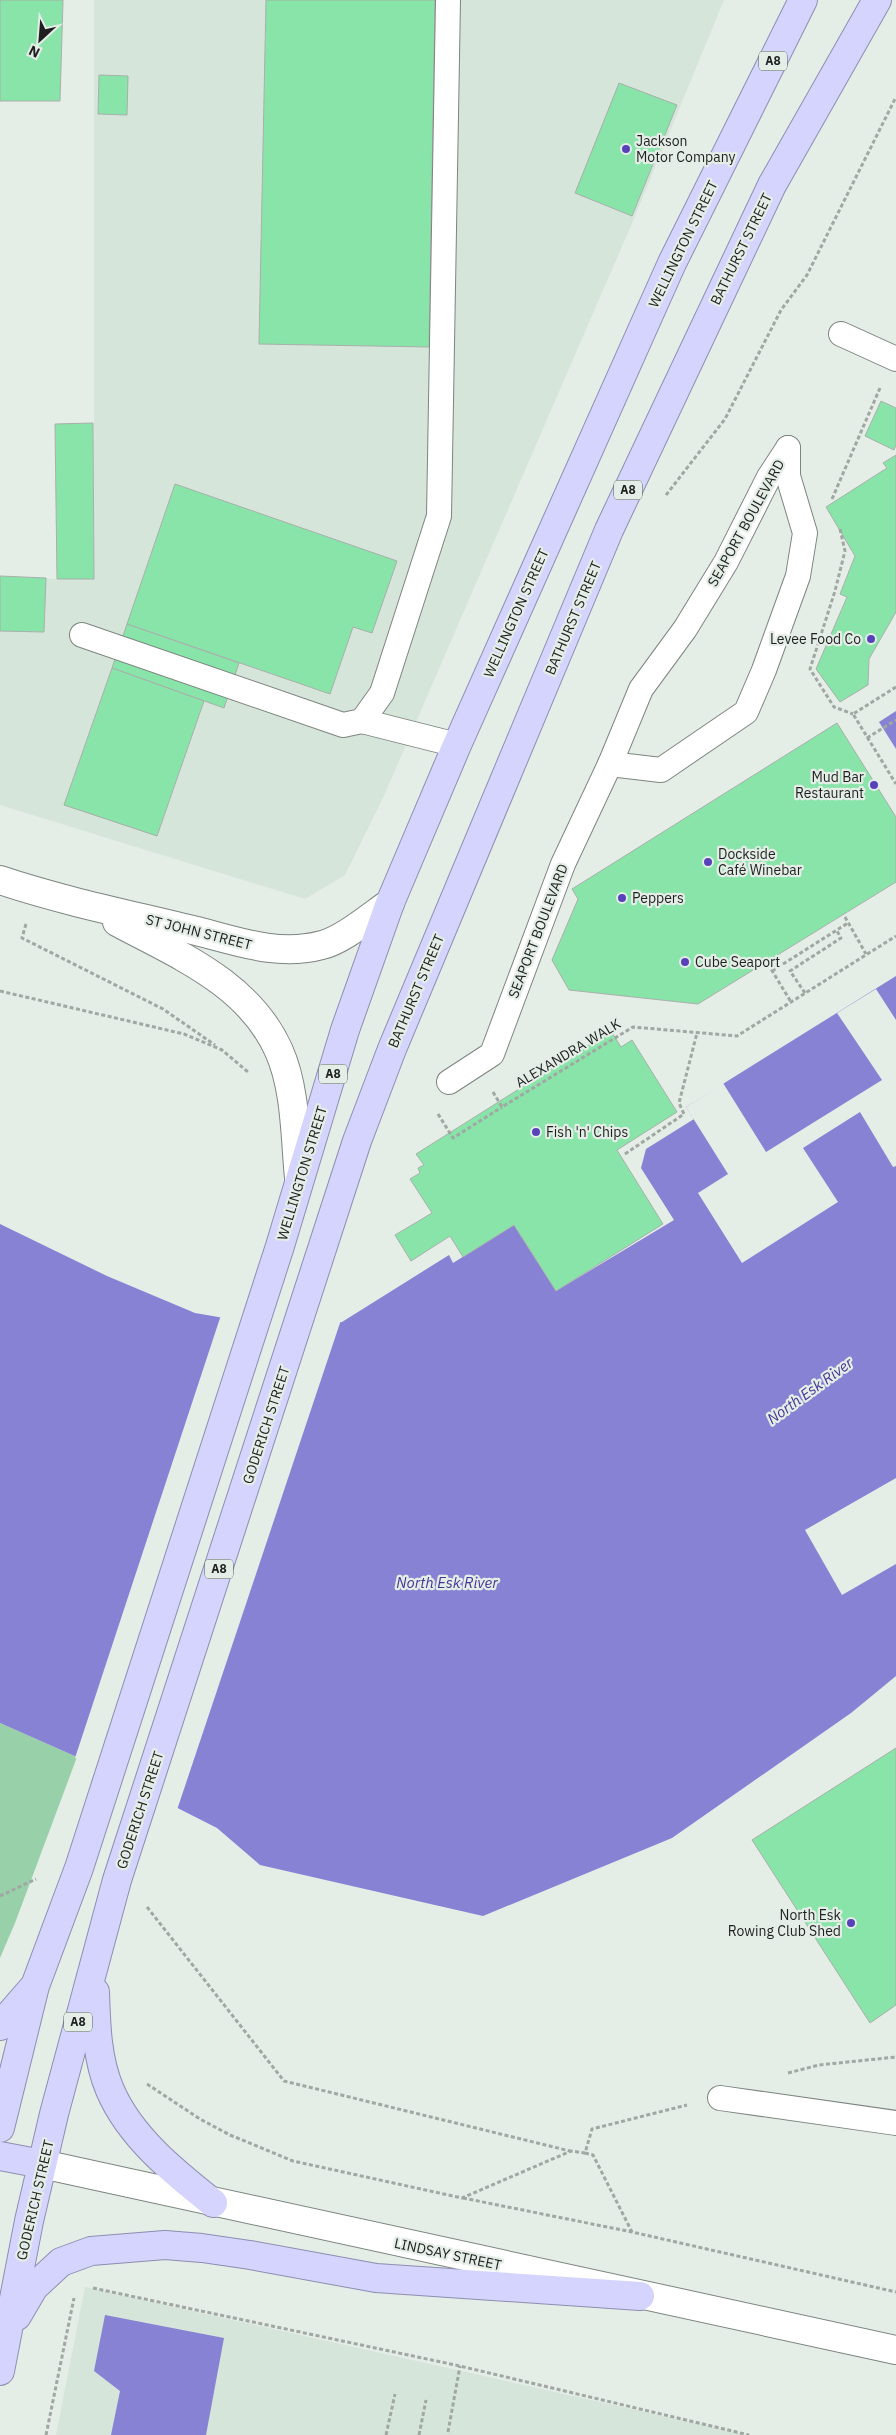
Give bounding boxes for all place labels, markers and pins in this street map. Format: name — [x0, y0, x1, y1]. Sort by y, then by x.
place label: Jackson Motor Company — [636, 132, 736, 166]
marker: Jackson Motor Company — [620, 143, 632, 155]
place label: Levee Food Co — [770, 630, 861, 648]
marker: Levee Food Co — [865, 633, 877, 645]
place label: Mud Bar Restaurant — [795, 768, 864, 802]
marker: Mud Bar Restaurant — [868, 779, 880, 791]
place label: Dockside Café Winebar — [718, 845, 802, 879]
marker: Dockside Café Winebar — [702, 856, 714, 868]
place label: Peppers — [632, 889, 684, 907]
marker: Peppers — [616, 892, 628, 904]
place label: Cube Seaport — [695, 953, 780, 971]
marker: Cube Seaport — [679, 956, 691, 968]
place label: Fish 'n' Chips — [546, 1123, 628, 1141]
marker: Fish 'n' Chips — [530, 1126, 542, 1138]
place label: North Esk Rowing Club Shed — [728, 1906, 842, 1940]
marker: North Esk Rowing Club Shed — [845, 1917, 857, 1929]

